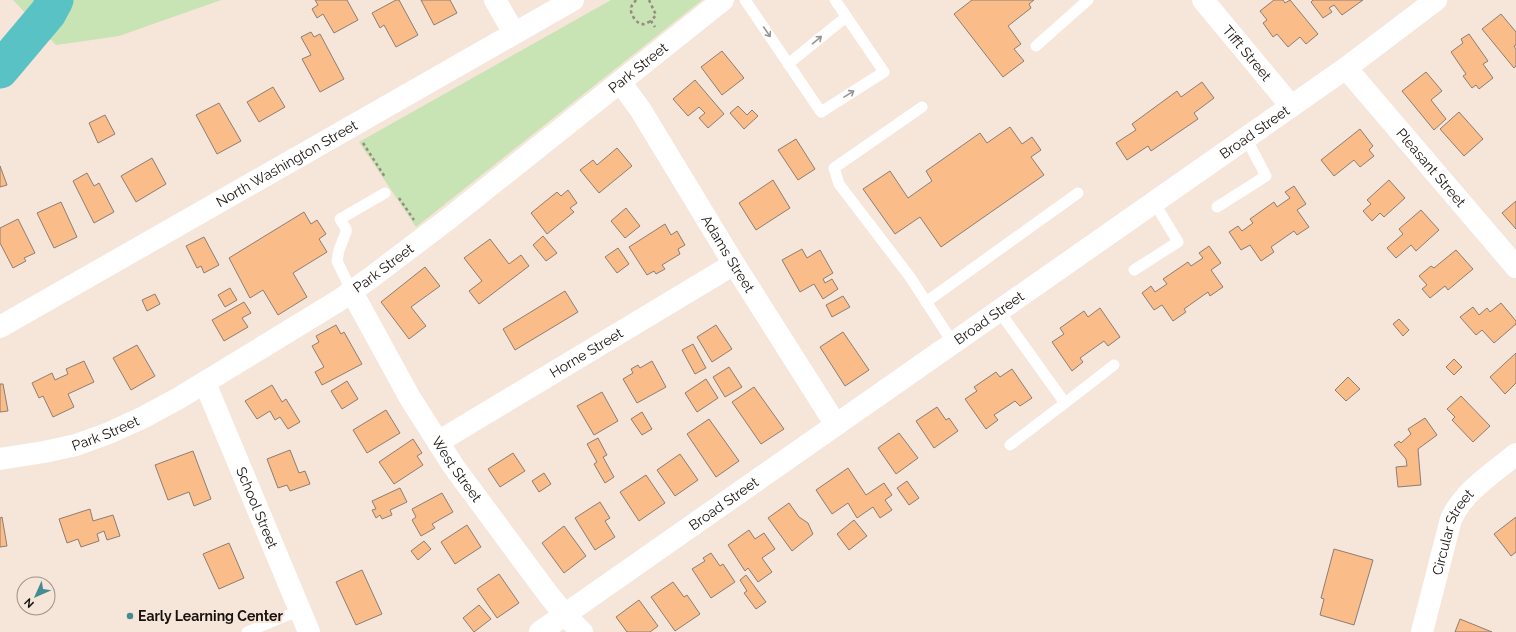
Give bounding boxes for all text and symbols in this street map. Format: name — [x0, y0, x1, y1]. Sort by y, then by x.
street label: Tifft Street — [1220, 22, 1275, 84]
one-way arrow — [763, 26, 771, 37]
one-way arrow — [812, 36, 823, 45]
street label: Park Street — [605, 39, 671, 96]
one-way arrow — [844, 90, 855, 98]
street label: Broad Street — [1217, 102, 1293, 162]
street label: North Washington Street — [213, 117, 360, 210]
street label: Pleasant Street — [1393, 125, 1469, 210]
street label: Adams Street — [698, 212, 758, 296]
street label: Park Street — [350, 240, 417, 296]
street label: Broad Street — [951, 288, 1027, 348]
street label: Horne Street — [547, 325, 626, 381]
street label: Park Street — [70, 412, 142, 454]
street label: West Street — [429, 434, 485, 505]
street label: School Street — [233, 464, 281, 551]
street label: Broad Street — [686, 474, 762, 533]
street label: Circular Street — [1429, 486, 1477, 577]
north arrow — [16, 576, 56, 616]
text: N — [22, 595, 37, 610]
place label: Early Learning Center — [138, 608, 283, 624]
marker: Early Learning Center — [125, 611, 135, 621]

